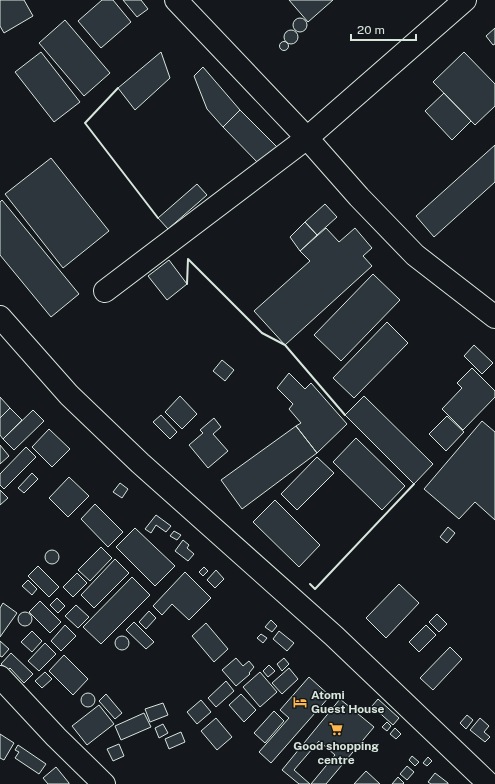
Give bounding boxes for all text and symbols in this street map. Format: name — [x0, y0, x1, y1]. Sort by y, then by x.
scale bar — [351, 16, 416, 42]
text: 20 m — [357, 23, 385, 37]
place label: Atomi Guest House — [311, 688, 385, 716]
hotel icon: Atomi Guest House — [292, 694, 308, 710]
supermarket icon: Good shopping centre — [328, 721, 344, 737]
place label: Good shopping centre — [293, 739, 379, 767]

